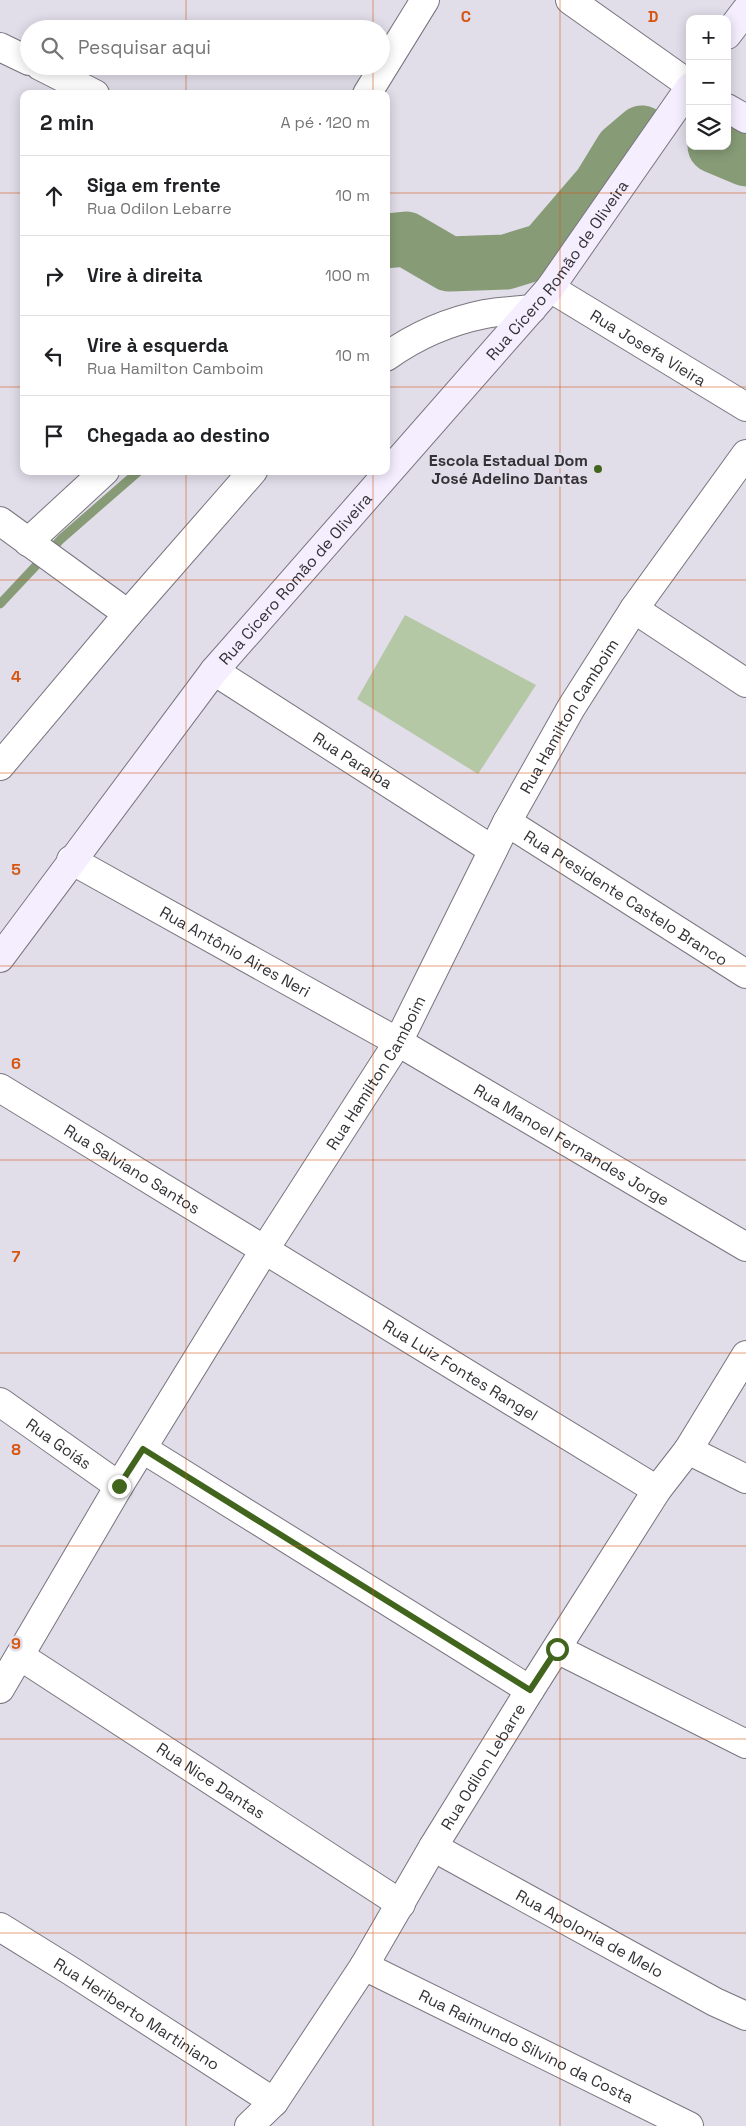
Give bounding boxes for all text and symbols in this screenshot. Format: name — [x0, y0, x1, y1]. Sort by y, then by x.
text: C — [461, 6, 471, 27]
text: D — [648, 6, 658, 27]
map controls — [686, 15, 731, 150]
button: + — [686, 15, 731, 60]
search box — [20, 20, 390, 75]
icon: search — [38, 34, 66, 62]
text: Pesquisar aqui — [78, 35, 211, 60]
button: − — [686, 60, 731, 105]
button: layers — [686, 105, 731, 150]
text: 2 min — [40, 109, 94, 136]
text: A pé · 120 m — [281, 112, 370, 133]
text: Siga em frente — [87, 173, 221, 198]
street label: Rua Cícero Romão de Oliveira — [481, 176, 633, 365]
icon: ahead — [40, 182, 68, 210]
text: 10 m — [335, 185, 370, 206]
text: Rua Odilon Lebarre — [87, 198, 232, 219]
icon: right — [40, 262, 68, 290]
text: Vire à direita — [87, 263, 203, 288]
text: 100 m — [325, 265, 370, 286]
street label: Rua Josefa Vieira — [586, 305, 710, 391]
text: Vire à esquerda — [87, 333, 229, 358]
icon: left — [40, 342, 68, 370]
text: 10 m — [335, 345, 370, 366]
text: Rua Hamilton Camboim — [87, 358, 263, 379]
icon: arrive — [40, 422, 68, 450]
text: Chegada ao destino — [87, 423, 270, 448]
place label: Escola Estadual Dom José Adelino Dantas — [429, 450, 588, 489]
marker: Escola Estadual Dom José Adelino Dantas — [592, 463, 604, 475]
street label: Rua Cícero Romão de Oliveira — [214, 488, 377, 669]
street label: Rua Hamilton Camboim — [515, 635, 623, 797]
text: 4 — [11, 666, 21, 687]
street label: Rua Paraíba — [309, 727, 396, 794]
street label: Rua Presidente Castelo Branco — [520, 825, 732, 971]
text: 5 — [11, 859, 21, 880]
street label: Rua Antônio Aires Neri — [156, 902, 314, 1002]
street label: Rua Hamilton Camboim — [321, 992, 430, 1154]
text: 6 — [11, 1053, 21, 1074]
street label: Rua Manoel Fernandes Jorge — [470, 1079, 673, 1211]
street label: Rua Salviano Santos — [60, 1120, 204, 1219]
text: 7 — [12, 1246, 21, 1267]
street label: Rua Luiz Fontes Rangel — [379, 1315, 542, 1426]
street label: Rua Goiás — [22, 1414, 95, 1474]
text: 8 — [11, 1439, 21, 1460]
route end — [108, 1475, 131, 1498]
text: 9 — [11, 1633, 21, 1654]
route start — [546, 1638, 569, 1661]
street label: Rua Odilon Lebarre — [436, 1700, 530, 1834]
street label: Rua Nice Dantas — [153, 1738, 269, 1824]
street label: Rua Apolonia de Melo — [512, 1885, 667, 1983]
street label: Rua Heriberto Martiniano — [50, 1953, 224, 2075]
street label: Rua Raimundo Silvino da Costa — [415, 1985, 637, 2108]

